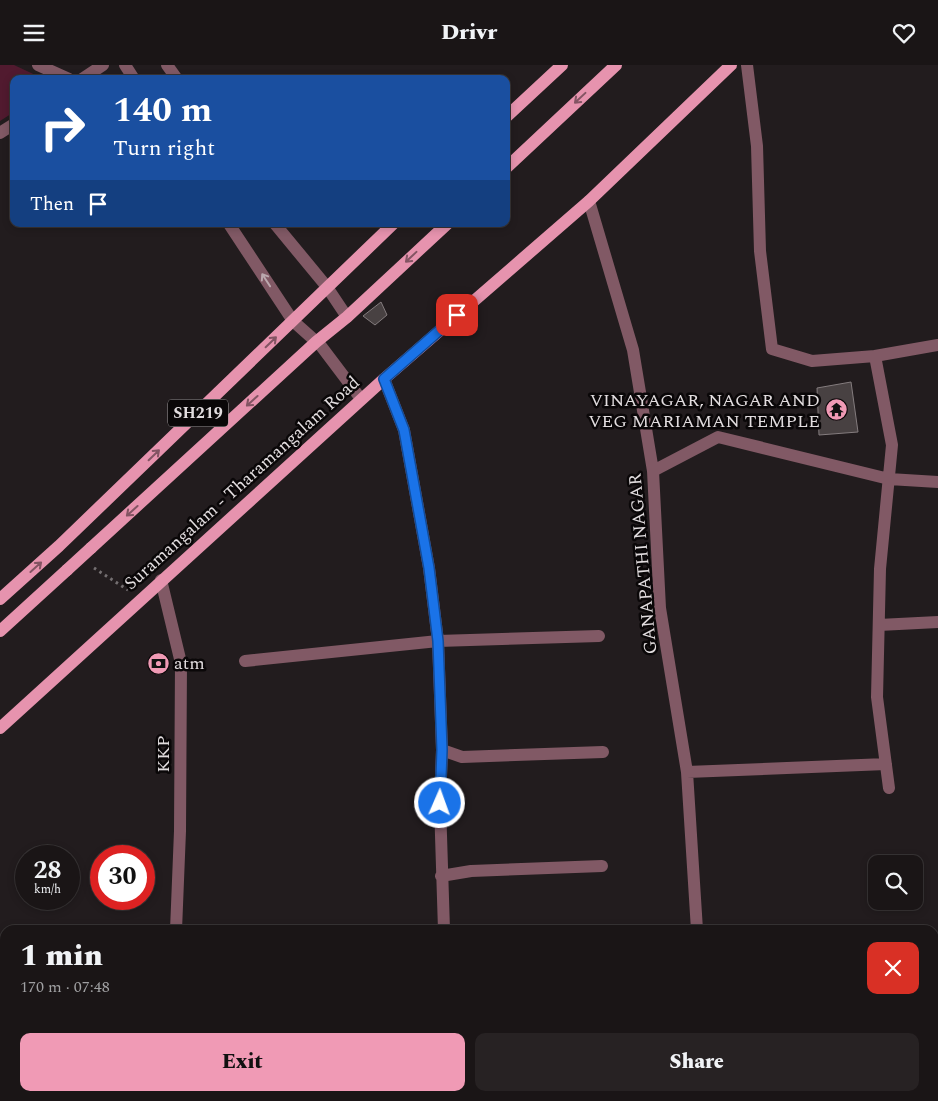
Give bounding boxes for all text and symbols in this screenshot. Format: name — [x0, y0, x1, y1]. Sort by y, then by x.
text: Drivr — [441, 16, 497, 49]
icon: menu — [20, 19, 48, 47]
icon: heart — [890, 19, 918, 47]
text: 140 m — [113, 84, 212, 137]
one-way arrow — [574, 92, 586, 104]
icon: right — [30, 95, 95, 160]
text: Turn right — [113, 132, 215, 165]
text: Then — [30, 190, 74, 219]
icon: arrive — [84, 190, 112, 218]
one-way arrow — [405, 251, 418, 263]
one-way arrow — [261, 274, 271, 288]
pin — [436, 294, 478, 336]
icon: arrive — [443, 301, 471, 329]
one-way arrow — [265, 336, 277, 348]
street label: Suramangalam - Tharamangalam Road — [118, 370, 366, 596]
place label: VINAYAGAR, NAGAR AND VEG MARIAMAN TEMPLE — [588, 387, 820, 435]
one-way arrow — [245, 395, 258, 407]
temple icon: VINAYAGAR, NAGAR AND VEG MARIAMAN TEMPLE — [824, 398, 848, 422]
road number: SH219 — [168, 399, 228, 427]
one-way arrow — [148, 449, 160, 461]
street label: GANAPATHI NAGAR — [622, 472, 664, 655]
one-way arrow — [125, 505, 138, 517]
one-way arrow — [30, 561, 43, 573]
place label: atm — [174, 650, 205, 677]
bank icon: atm — [146, 651, 170, 675]
street label: KKP — [150, 735, 177, 773]
position arrow — [413, 776, 465, 828]
speed limit sign: 30 — [90, 845, 155, 910]
text: 28 — [33, 852, 62, 890]
map controls — [868, 855, 923, 910]
button: search — [868, 855, 923, 910]
text: km/h — [34, 880, 61, 899]
text: 1 min — [20, 933, 103, 979]
button: close — [867, 942, 919, 994]
text: 170 m · 07:48 — [20, 975, 110, 999]
button: Exit — [20, 1033, 465, 1091]
button: Share — [475, 1033, 919, 1091]

